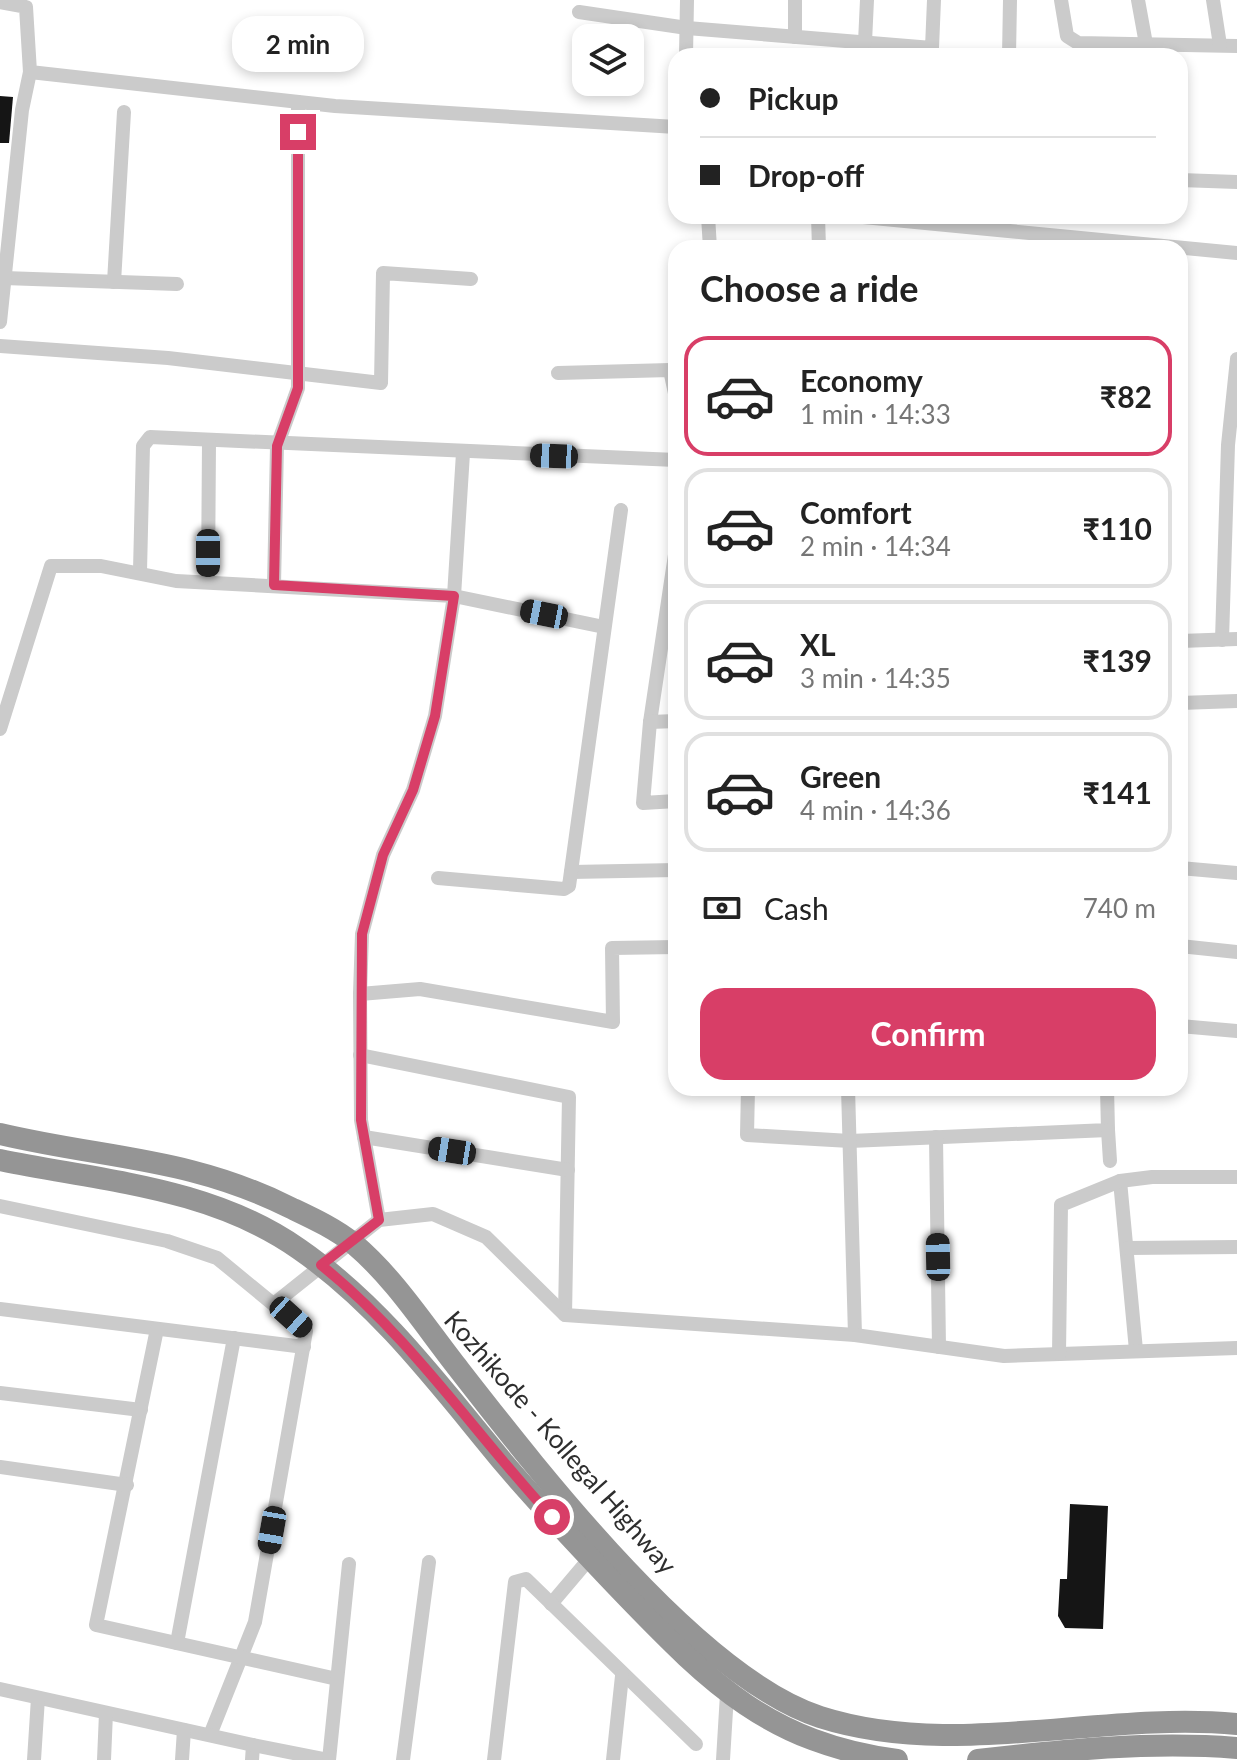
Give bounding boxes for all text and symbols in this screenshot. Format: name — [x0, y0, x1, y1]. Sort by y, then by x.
callout: 2 min — [232, 16, 364, 72]
map controls — [572, 24, 644, 96]
button: layers — [572, 24, 644, 96]
text: 2 min — [266, 28, 330, 60]
text: Pickup — [748, 80, 839, 116]
route end — [280, 114, 316, 150]
text: Drop-off — [748, 157, 864, 193]
text: Choose a ride — [700, 266, 919, 310]
icon: car — [704, 360, 776, 432]
text: Economy — [800, 362, 923, 398]
text: ₹82 — [1100, 378, 1152, 414]
text: 1 min · 14:33 — [800, 398, 951, 430]
car — [530, 443, 578, 469]
icon: car — [704, 492, 776, 564]
text: Comfort — [800, 494, 912, 530]
text: ₹110 — [1082, 510, 1152, 546]
car — [196, 529, 220, 577]
text: 2 min · 14:34 — [800, 530, 951, 562]
car — [518, 598, 570, 630]
icon: car — [704, 624, 776, 696]
text: XL — [800, 626, 836, 662]
text: ₹139 — [1082, 642, 1152, 678]
text: 3 min · 14:35 — [800, 662, 951, 694]
icon: car — [704, 756, 776, 828]
text: Green — [800, 758, 881, 794]
text: ₹141 — [1082, 774, 1152, 810]
text: 4 min · 14:36 — [800, 794, 951, 826]
icon: cash — [700, 886, 744, 930]
text: Cash — [764, 890, 829, 926]
text: 740 m — [1083, 892, 1156, 924]
button: Confirm — [700, 988, 1156, 1080]
car — [426, 1135, 478, 1167]
car — [926, 1233, 950, 1281]
car — [265, 1292, 317, 1342]
street label: Kozhikode - Kollegal Highway — [438, 1304, 684, 1581]
route start — [534, 1499, 570, 1535]
car — [256, 1504, 288, 1556]

